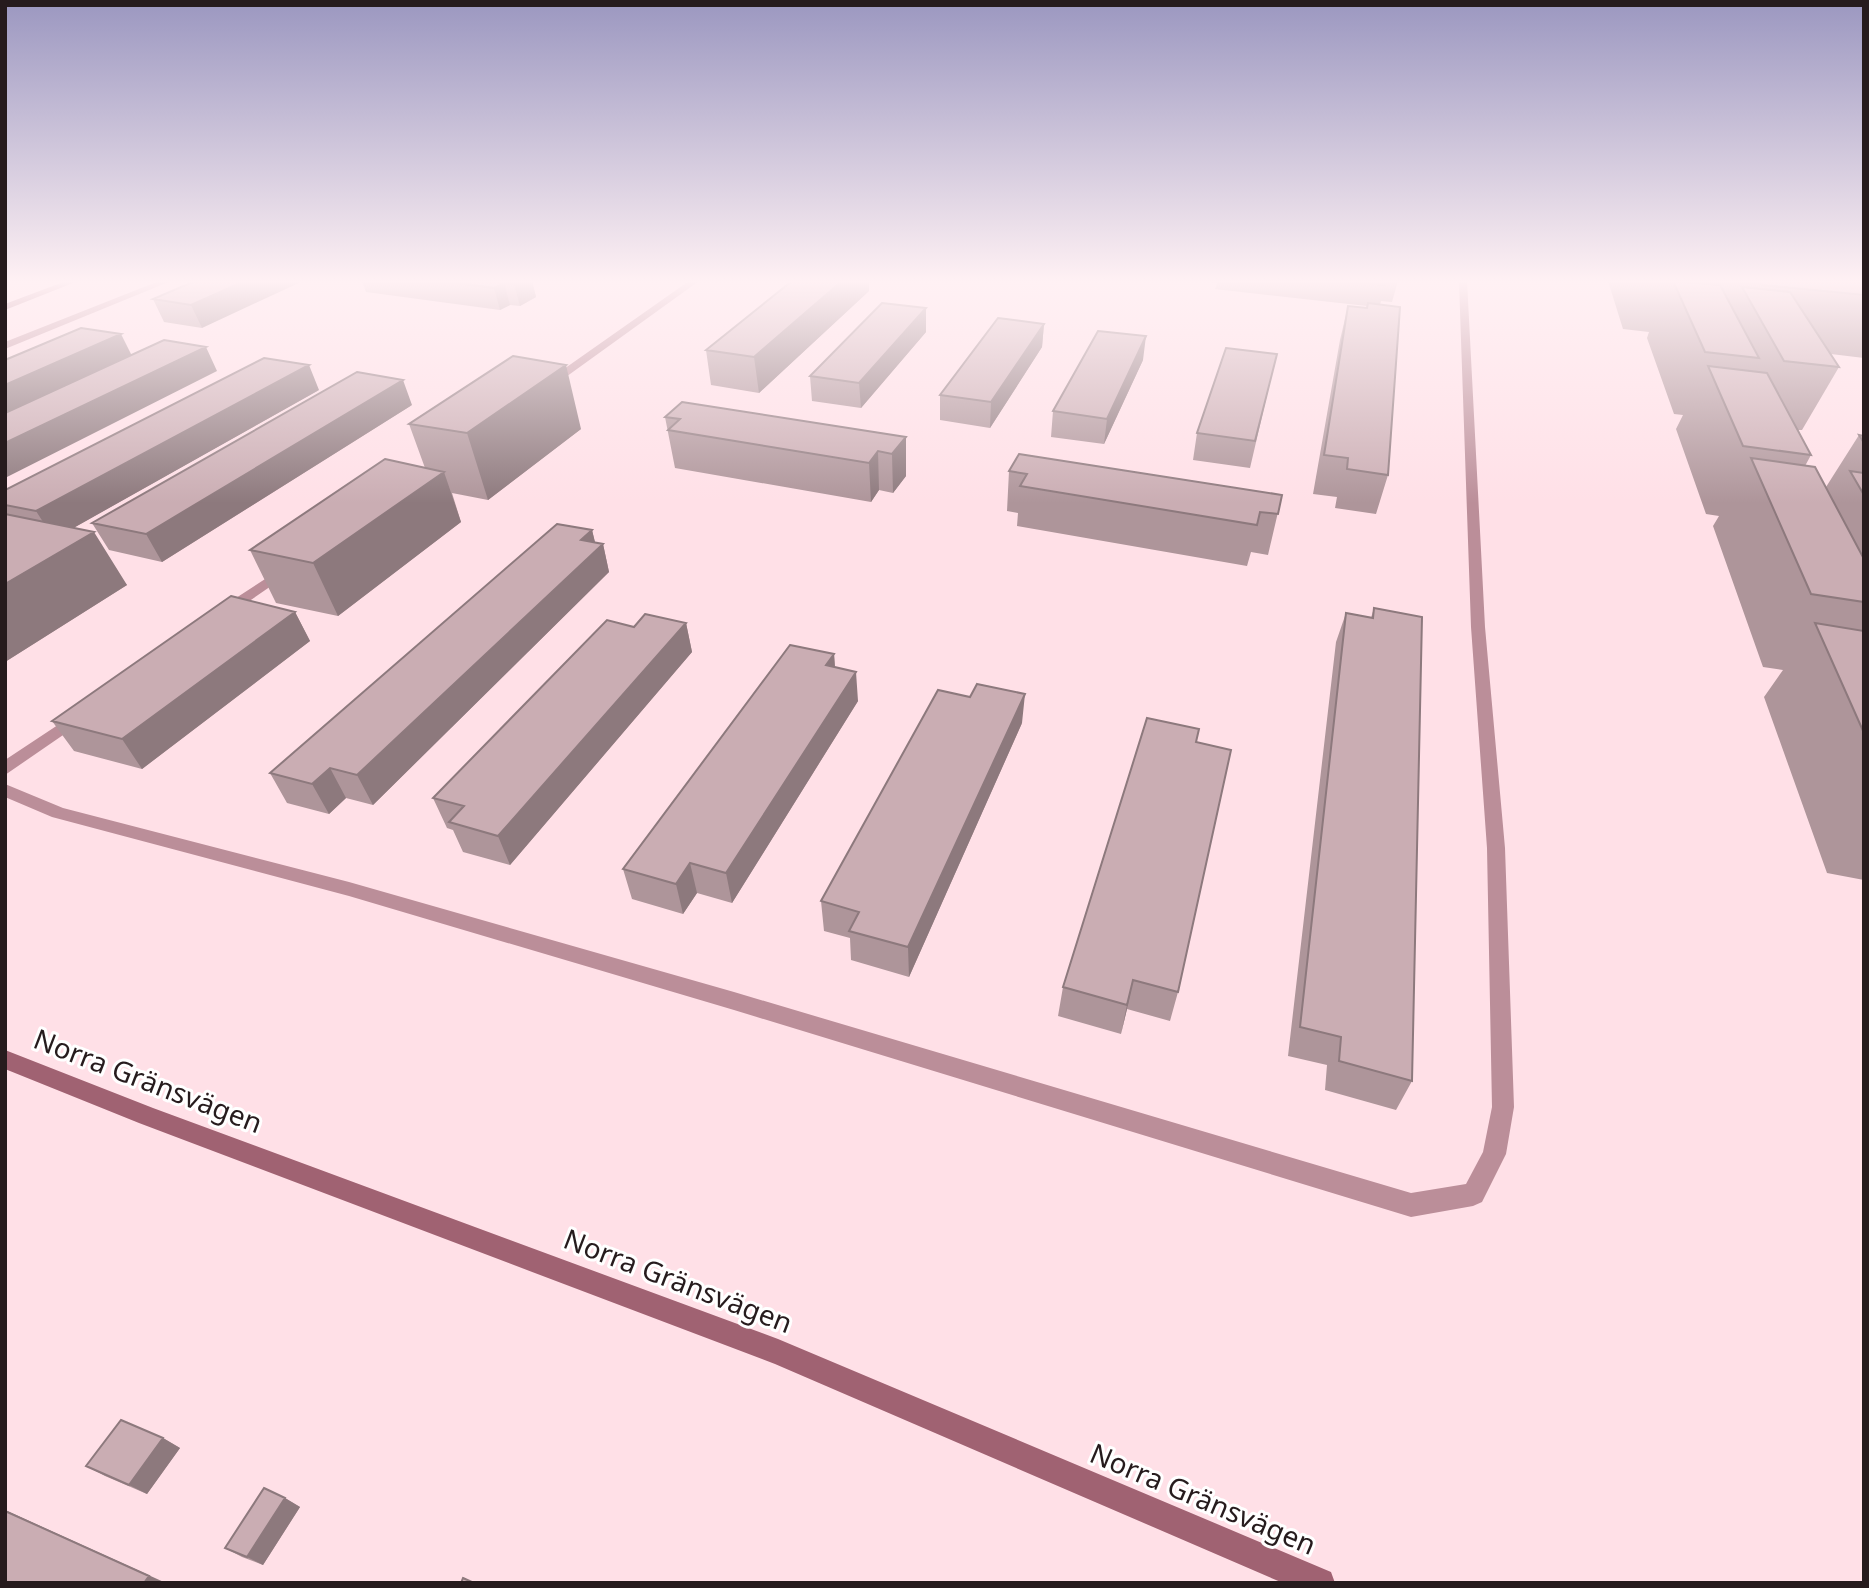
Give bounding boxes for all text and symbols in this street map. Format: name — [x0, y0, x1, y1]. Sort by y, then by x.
street label: Norra Gränsvägen — [29, 1019, 268, 1141]
street label: Norra Gränsvägen — [559, 1219, 798, 1341]
street label: Norra Gränsvägen — [1085, 1433, 1322, 1563]

